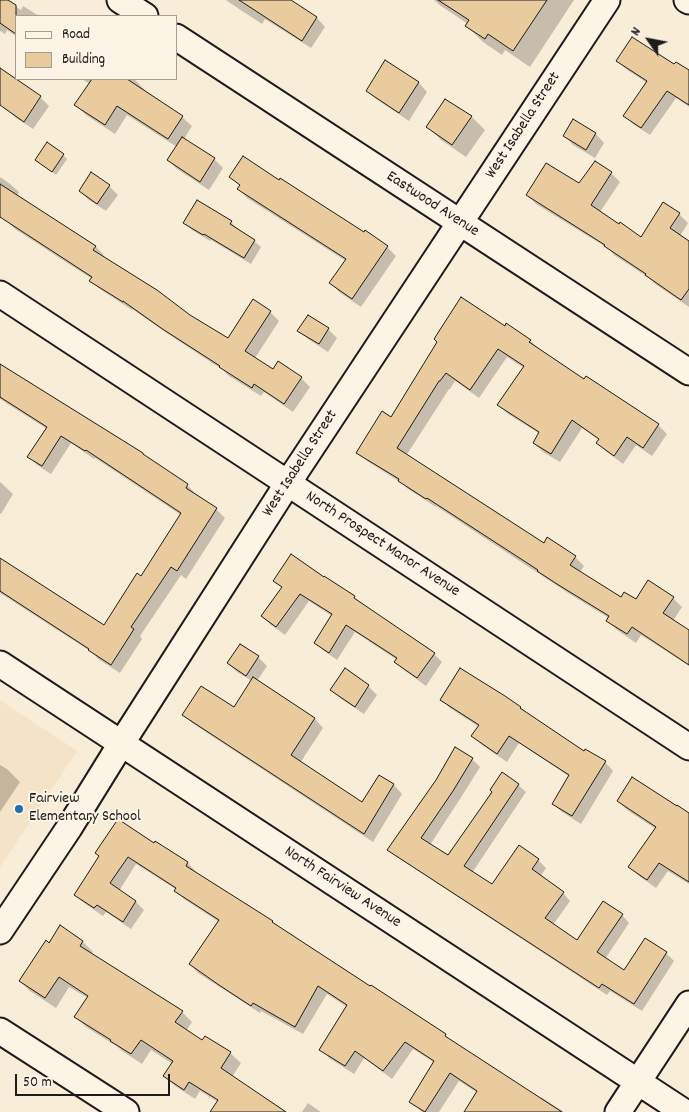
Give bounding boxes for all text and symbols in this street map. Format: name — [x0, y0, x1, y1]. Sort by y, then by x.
legend — [15, 15, 178, 80]
north arrow — [624, 15, 674, 65]
text: N — [626, 23, 647, 40]
text: Road — [62, 24, 90, 46]
text: Building — [62, 49, 105, 71]
street label: West Isabella Street — [482, 69, 566, 183]
street label: Eastwood Avenue — [382, 168, 482, 242]
street label: West Isabella Street — [259, 407, 343, 521]
street label: North Prospect Manor Avenue — [301, 488, 463, 602]
place label: Fairview Elementary School — [29, 790, 141, 828]
marker: Fairview Elementary School — [13, 803, 25, 815]
street label: North Fairview Avenue — [280, 843, 404, 933]
scale bar — [18, 1064, 172, 1096]
text: 50 m — [23, 1072, 52, 1094]

